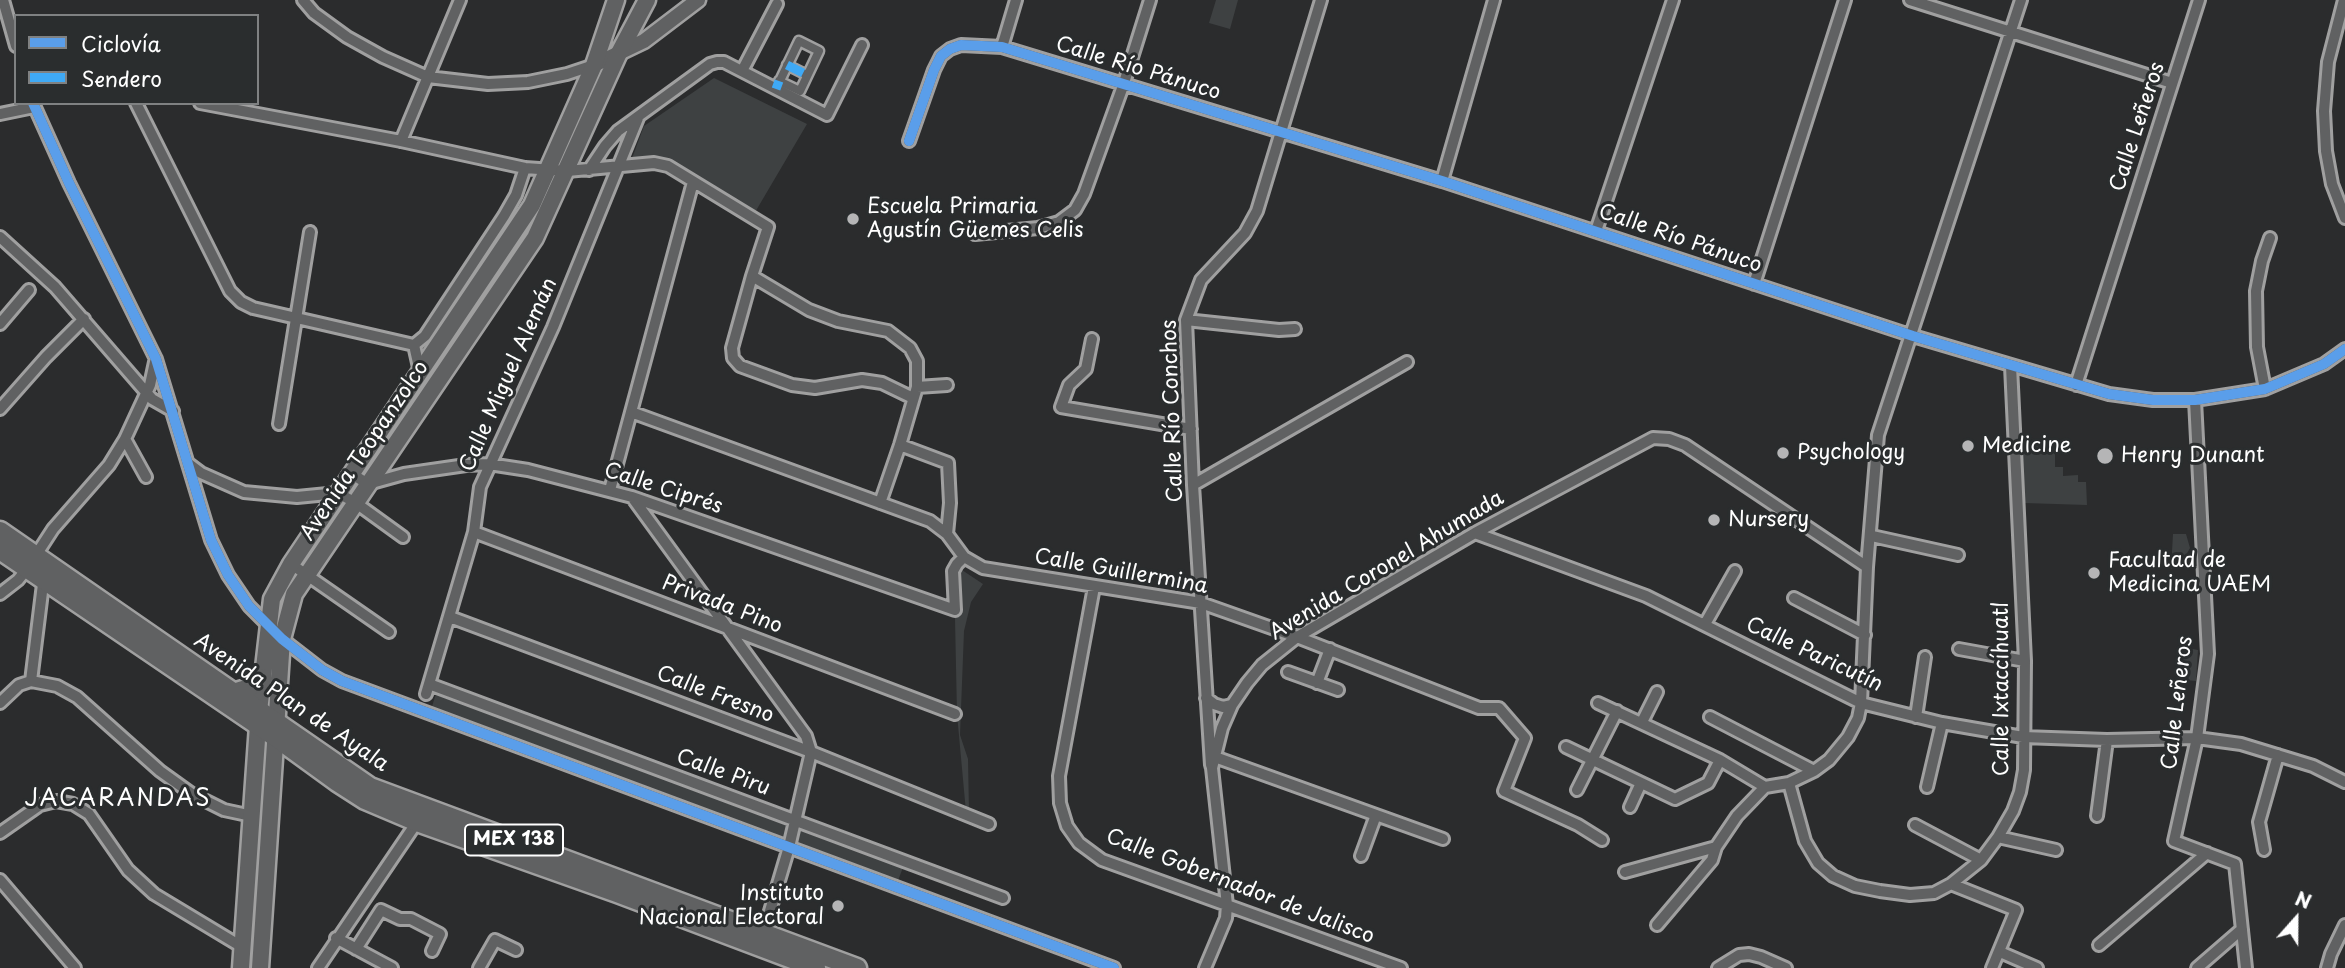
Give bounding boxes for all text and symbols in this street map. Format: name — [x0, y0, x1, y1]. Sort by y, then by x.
legend — [14, 14, 259, 105]
text: Ciclovía — [81, 27, 161, 59]
street label: Calle Río Pánuco — [1053, 32, 1223, 106]
street label: Calle Leñeros — [2105, 59, 2171, 195]
text: Sendero — [81, 62, 162, 94]
place label: Escuela Primaria Agustín Güemes Celis — [867, 194, 1084, 244]
street label: Calle Río Pánuco — [1595, 199, 1765, 279]
marker: Escuela Primaria Agustín Güemes Celis — [845, 211, 861, 227]
street label: Calle Miguel Alemán — [455, 274, 563, 476]
street label: Calle Río Conchos — [1157, 319, 1189, 503]
street label: Avenida Teopanzolco — [295, 356, 435, 546]
place label: Medicine — [1982, 433, 2072, 459]
marker: Medicine — [1960, 438, 1976, 454]
place label: Psychology — [1797, 440, 1905, 466]
place label: Henry Dunant — [2121, 443, 2265, 469]
marker: Psychology — [1775, 445, 1791, 461]
marker: Henry Dunant — [2095, 446, 2115, 466]
street label: Calle Ciprés — [601, 458, 725, 520]
street label: Avenida Coronel Ahumada — [1265, 486, 1509, 646]
place label: Nursery — [1728, 507, 1809, 533]
marker: Nursery — [1706, 512, 1722, 528]
street label: Calle Guillermina — [1032, 544, 1210, 600]
place label: Facultad de Medicina UAEM — [2108, 548, 2271, 598]
marker: Facultad de Medicina UAEM — [2086, 565, 2102, 581]
street label: Privada Pino — [658, 571, 786, 639]
street label: Calle Ixtaccíhuatl — [1989, 602, 2015, 776]
street label: Calle Paricutín — [1742, 612, 1886, 698]
street label: Avenida Plan de Ayala — [189, 628, 393, 778]
street label: Calle Leñeros — [2157, 635, 2199, 771]
street label: Calle Fresno — [653, 661, 777, 729]
street label: Calle Piru — [673, 744, 773, 802]
district label: JACARANDAS — [26, 786, 210, 814]
road number: MEX 138 — [465, 824, 563, 856]
street label: Calle Gobernador de Jalisco — [1102, 824, 1378, 950]
place label: Instituto Nacional Electoral — [639, 881, 824, 931]
north arrow — [2261, 884, 2331, 954]
text: N — [2291, 884, 2316, 915]
marker: Instituto Nacional Electoral — [830, 898, 846, 914]

